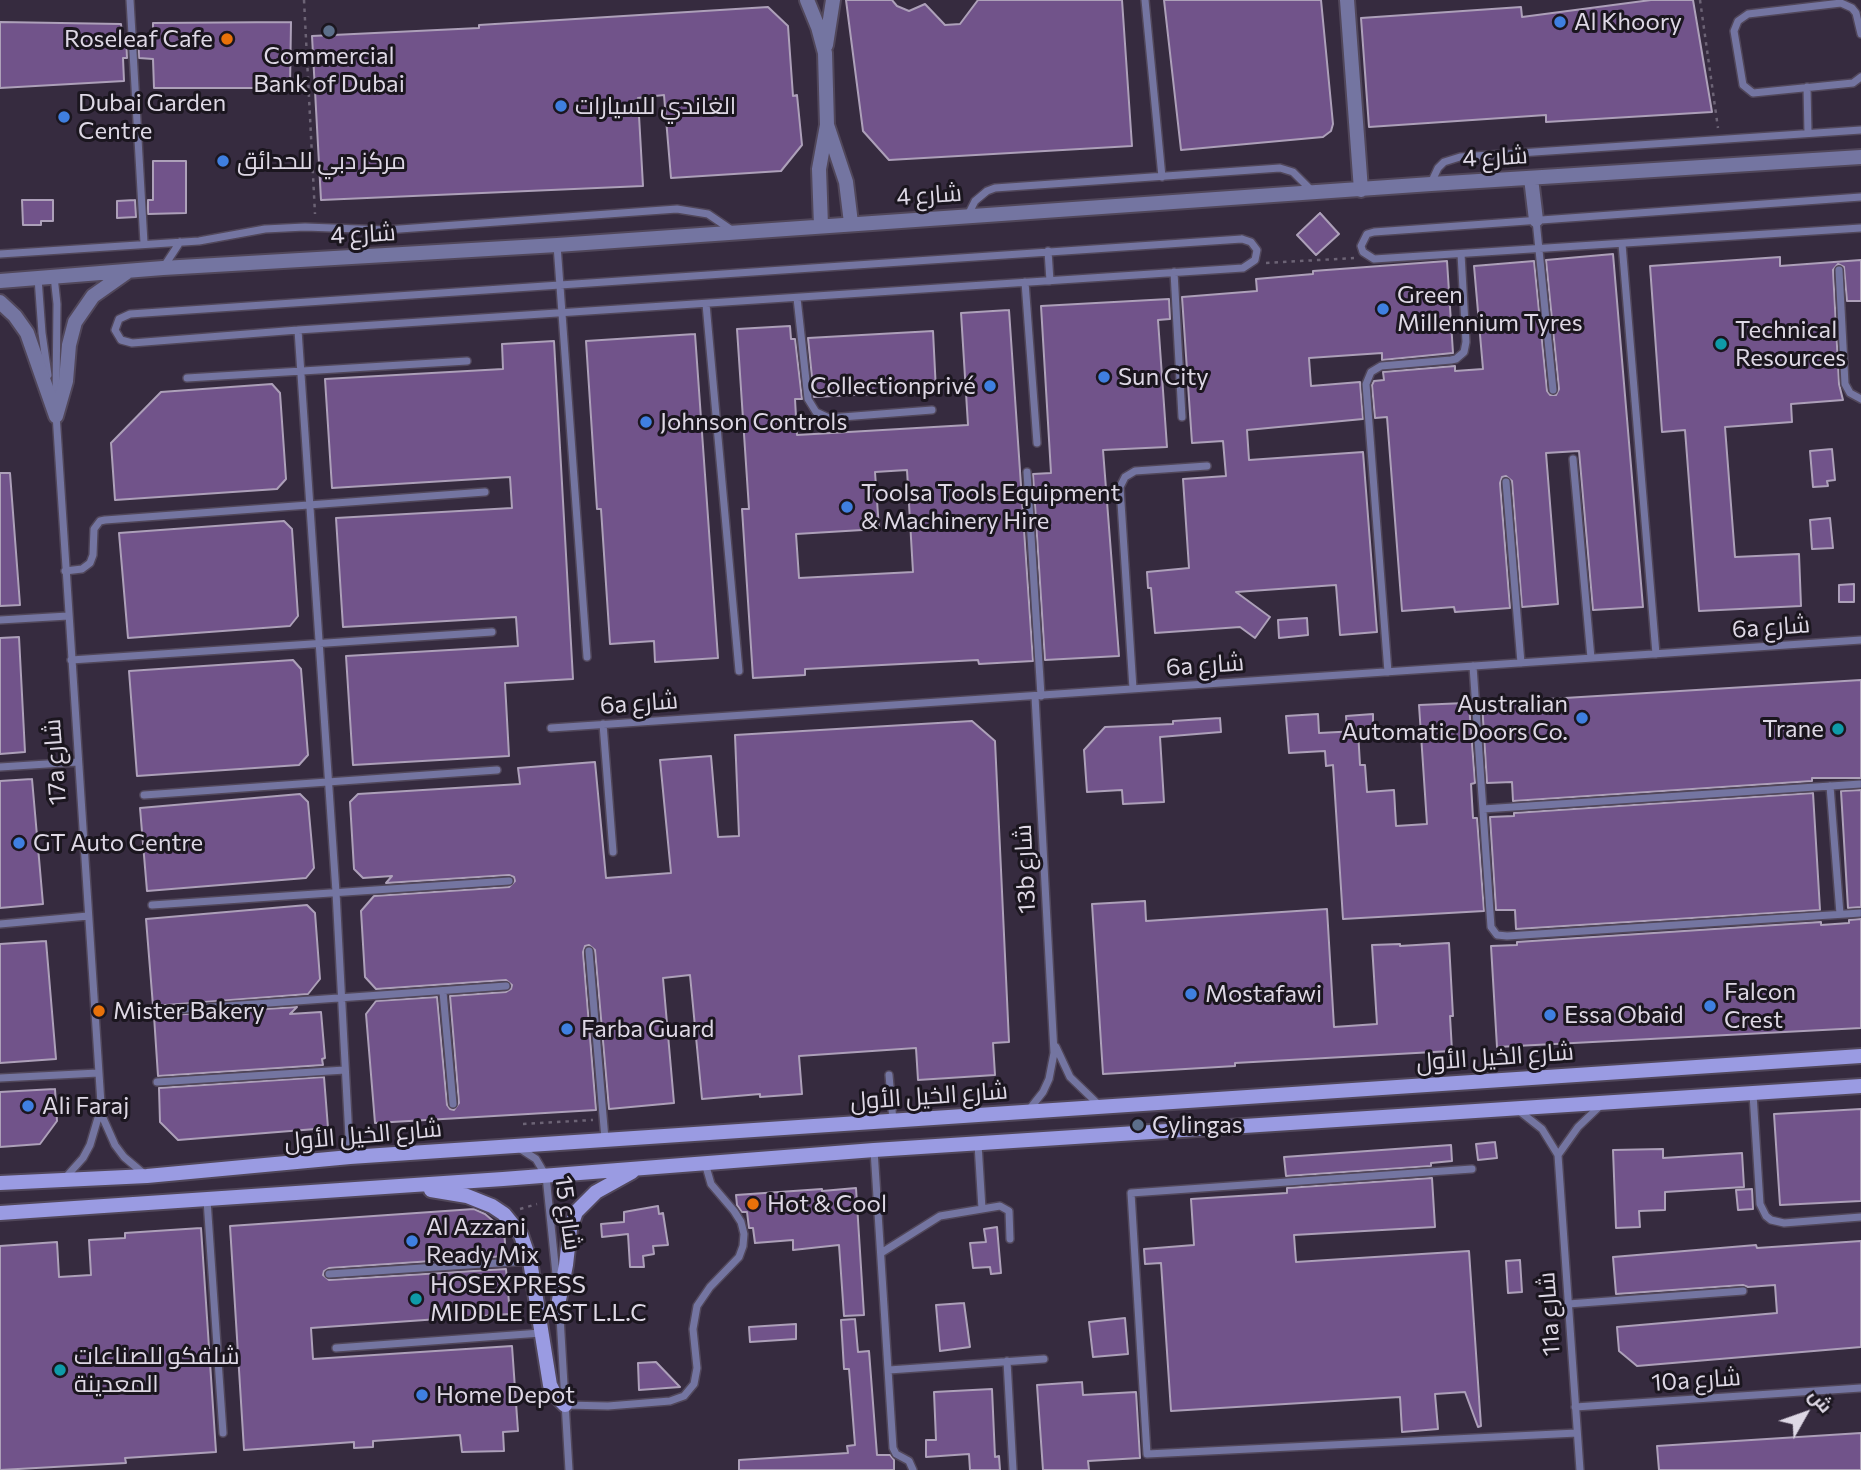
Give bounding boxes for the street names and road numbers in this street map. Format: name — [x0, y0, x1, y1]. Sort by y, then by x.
street label: شارع 4 — [1462, 141, 1528, 173]
street label: شارع 4 — [895, 178, 963, 212]
street label: شارع 4 — [330, 218, 396, 250]
street label: 6a شارع — [1731, 610, 1811, 644]
street label: 6a شارع — [1165, 648, 1245, 682]
street label: 6a شارع — [599, 686, 679, 720]
street label: 17a شارع — [38, 718, 72, 806]
street label: 13b شارع — [1008, 824, 1042, 914]
street label: شارع الخيل الأول — [1415, 1037, 1575, 1077]
street label: شارع الخيل الأول — [849, 1076, 1009, 1116]
street label: شارع الخيل الأول — [283, 1114, 443, 1156]
street label: شارع 15 — [549, 1174, 587, 1252]
street label: 11a شارع — [1532, 1271, 1566, 1357]
street label: 10a شارع — [1650, 1363, 1742, 1397]

